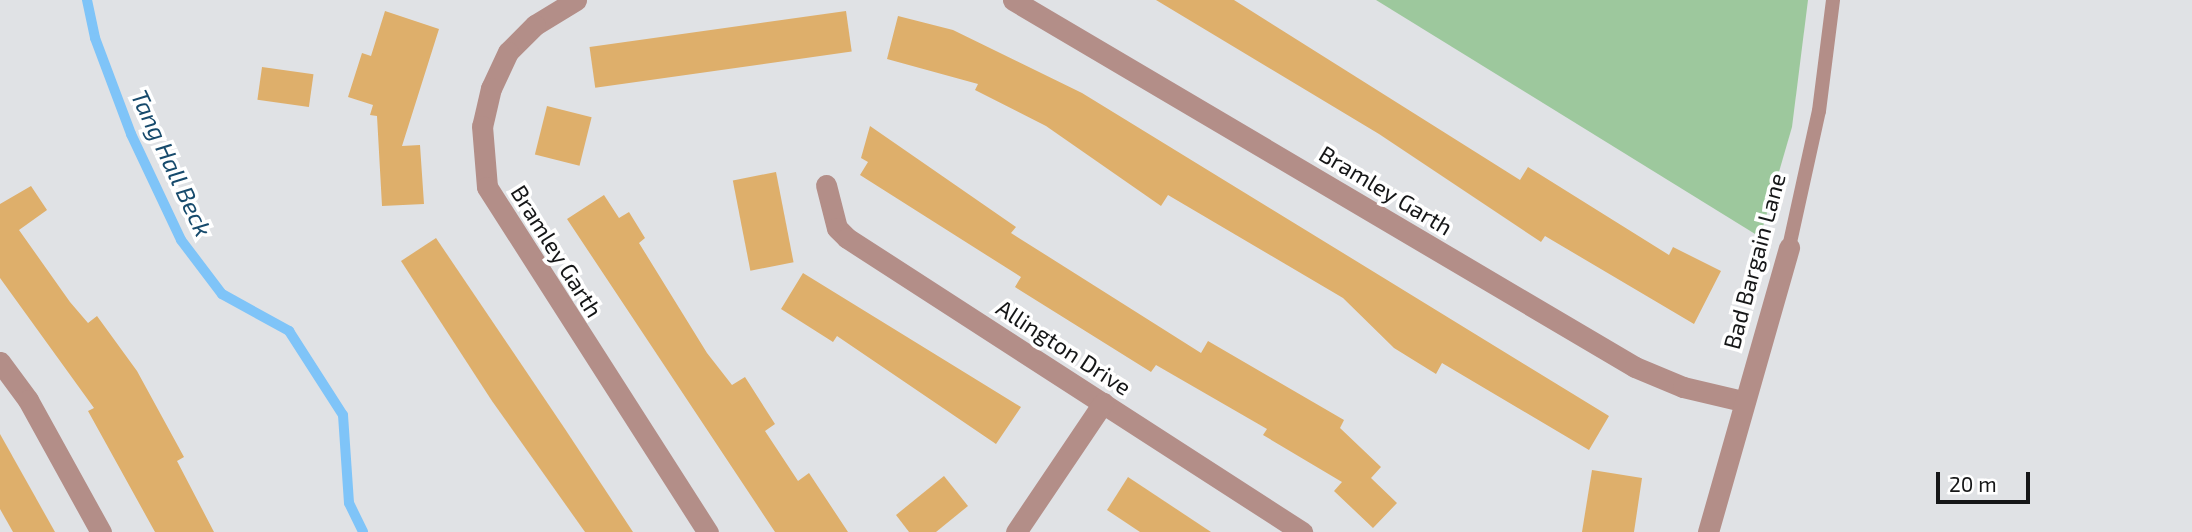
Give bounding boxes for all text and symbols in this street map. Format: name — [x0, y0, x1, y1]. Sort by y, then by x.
water label: Tang Hall Beck — [125, 85, 219, 241]
street label: Bramley Garth — [1314, 139, 1458, 241]
street label: Bad Bargain Lane — [1717, 170, 1791, 352]
street label: Bramley Garth — [505, 180, 609, 322]
street label: Allington Drive — [992, 293, 1136, 401]
scale bar — [1940, 458, 2035, 502]
text: 20 m — [1949, 471, 1997, 496]

